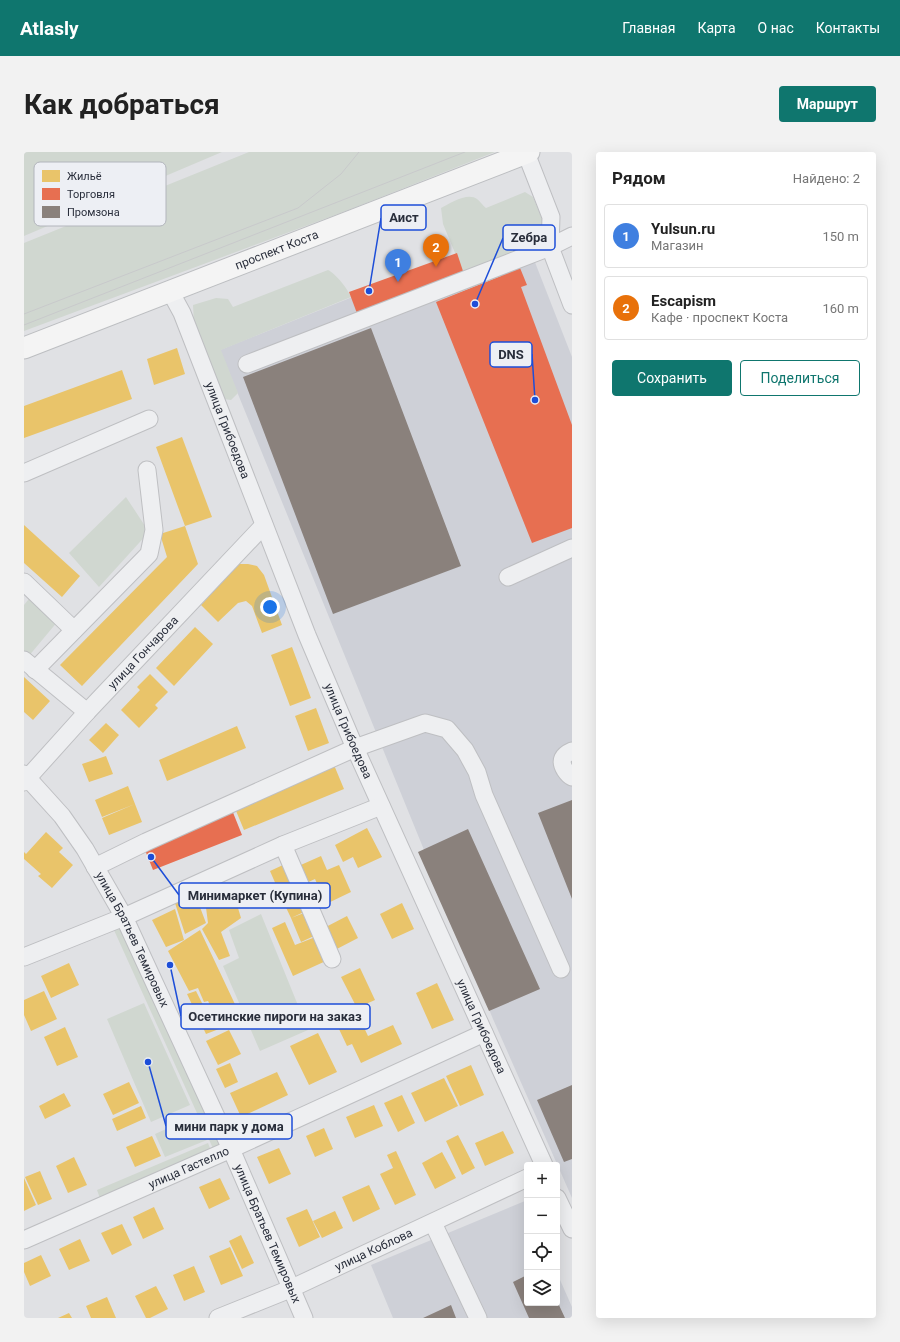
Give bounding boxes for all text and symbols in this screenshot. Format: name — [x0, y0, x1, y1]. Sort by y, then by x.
text: Atlasly — [20, 17, 79, 40]
text: Главная — [622, 20, 675, 36]
text: Карта — [697, 20, 736, 36]
text: О нас — [758, 20, 794, 36]
text: Контакты — [816, 20, 880, 36]
button: Маршрут — [779, 86, 876, 122]
text: Как добраться — [24, 88, 220, 121]
legend — [34, 162, 166, 226]
text: Рядом — [612, 168, 666, 188]
text: Жильё — [67, 170, 102, 183]
text: Найдено: 2 — [793, 171, 860, 186]
text: Торговля — [67, 188, 115, 201]
callout: Аист — [381, 205, 426, 230]
text: Промзона — [67, 206, 120, 219]
text: Аист — [389, 210, 419, 225]
text: Yulsun.ru — [651, 220, 715, 238]
callout: Zeбра — [503, 225, 555, 250]
street label: проспект Коста — [233, 227, 320, 272]
text: 1 — [622, 229, 630, 244]
text: 150 m — [822, 229, 859, 244]
text: Zeбра — [511, 230, 547, 245]
pin: 2 — [423, 234, 449, 267]
text: Магазин — [651, 238, 704, 253]
pin: 1 — [385, 249, 411, 282]
text: Escapism — [651, 292, 716, 310]
text: 2 — [622, 301, 630, 316]
text: 160 m — [822, 301, 859, 316]
text: Кафе · проспект Коста — [651, 310, 788, 325]
callout: DNS — [490, 342, 532, 367]
text: DNS — [498, 347, 524, 362]
button: Сохранить — [612, 360, 732, 396]
button: Поделиться — [740, 360, 860, 396]
street label: улица Грибоедова — [203, 380, 253, 481]
your location — [260, 597, 280, 617]
street label: улица Гончарова — [105, 613, 181, 692]
street label: улица Грибоедова — [321, 681, 375, 781]
street label: улица Братьев Темировых — [93, 869, 172, 1009]
callout: Минимаркет (Купина) — [179, 883, 330, 908]
text: Минимаркет (Купина) — [188, 888, 322, 903]
street label: улица Грибоедова — [454, 977, 509, 1076]
callout: Осетинские пироги на заказ — [181, 1004, 370, 1029]
text: Осетинские пироги на заказ — [188, 1009, 362, 1024]
callout: мини парк у дома — [166, 1114, 292, 1139]
text: мини парк у дома — [174, 1119, 284, 1134]
street label: улица Гастелло — [146, 1144, 231, 1191]
street label: улица Братьев Темировых — [232, 1162, 304, 1305]
map controls — [524, 1162, 560, 1306]
button: + — [524, 1162, 560, 1198]
button: − — [524, 1198, 560, 1234]
street label: улица Коблова — [333, 1226, 415, 1274]
button: locate — [524, 1234, 560, 1270]
button: layers — [524, 1270, 560, 1306]

